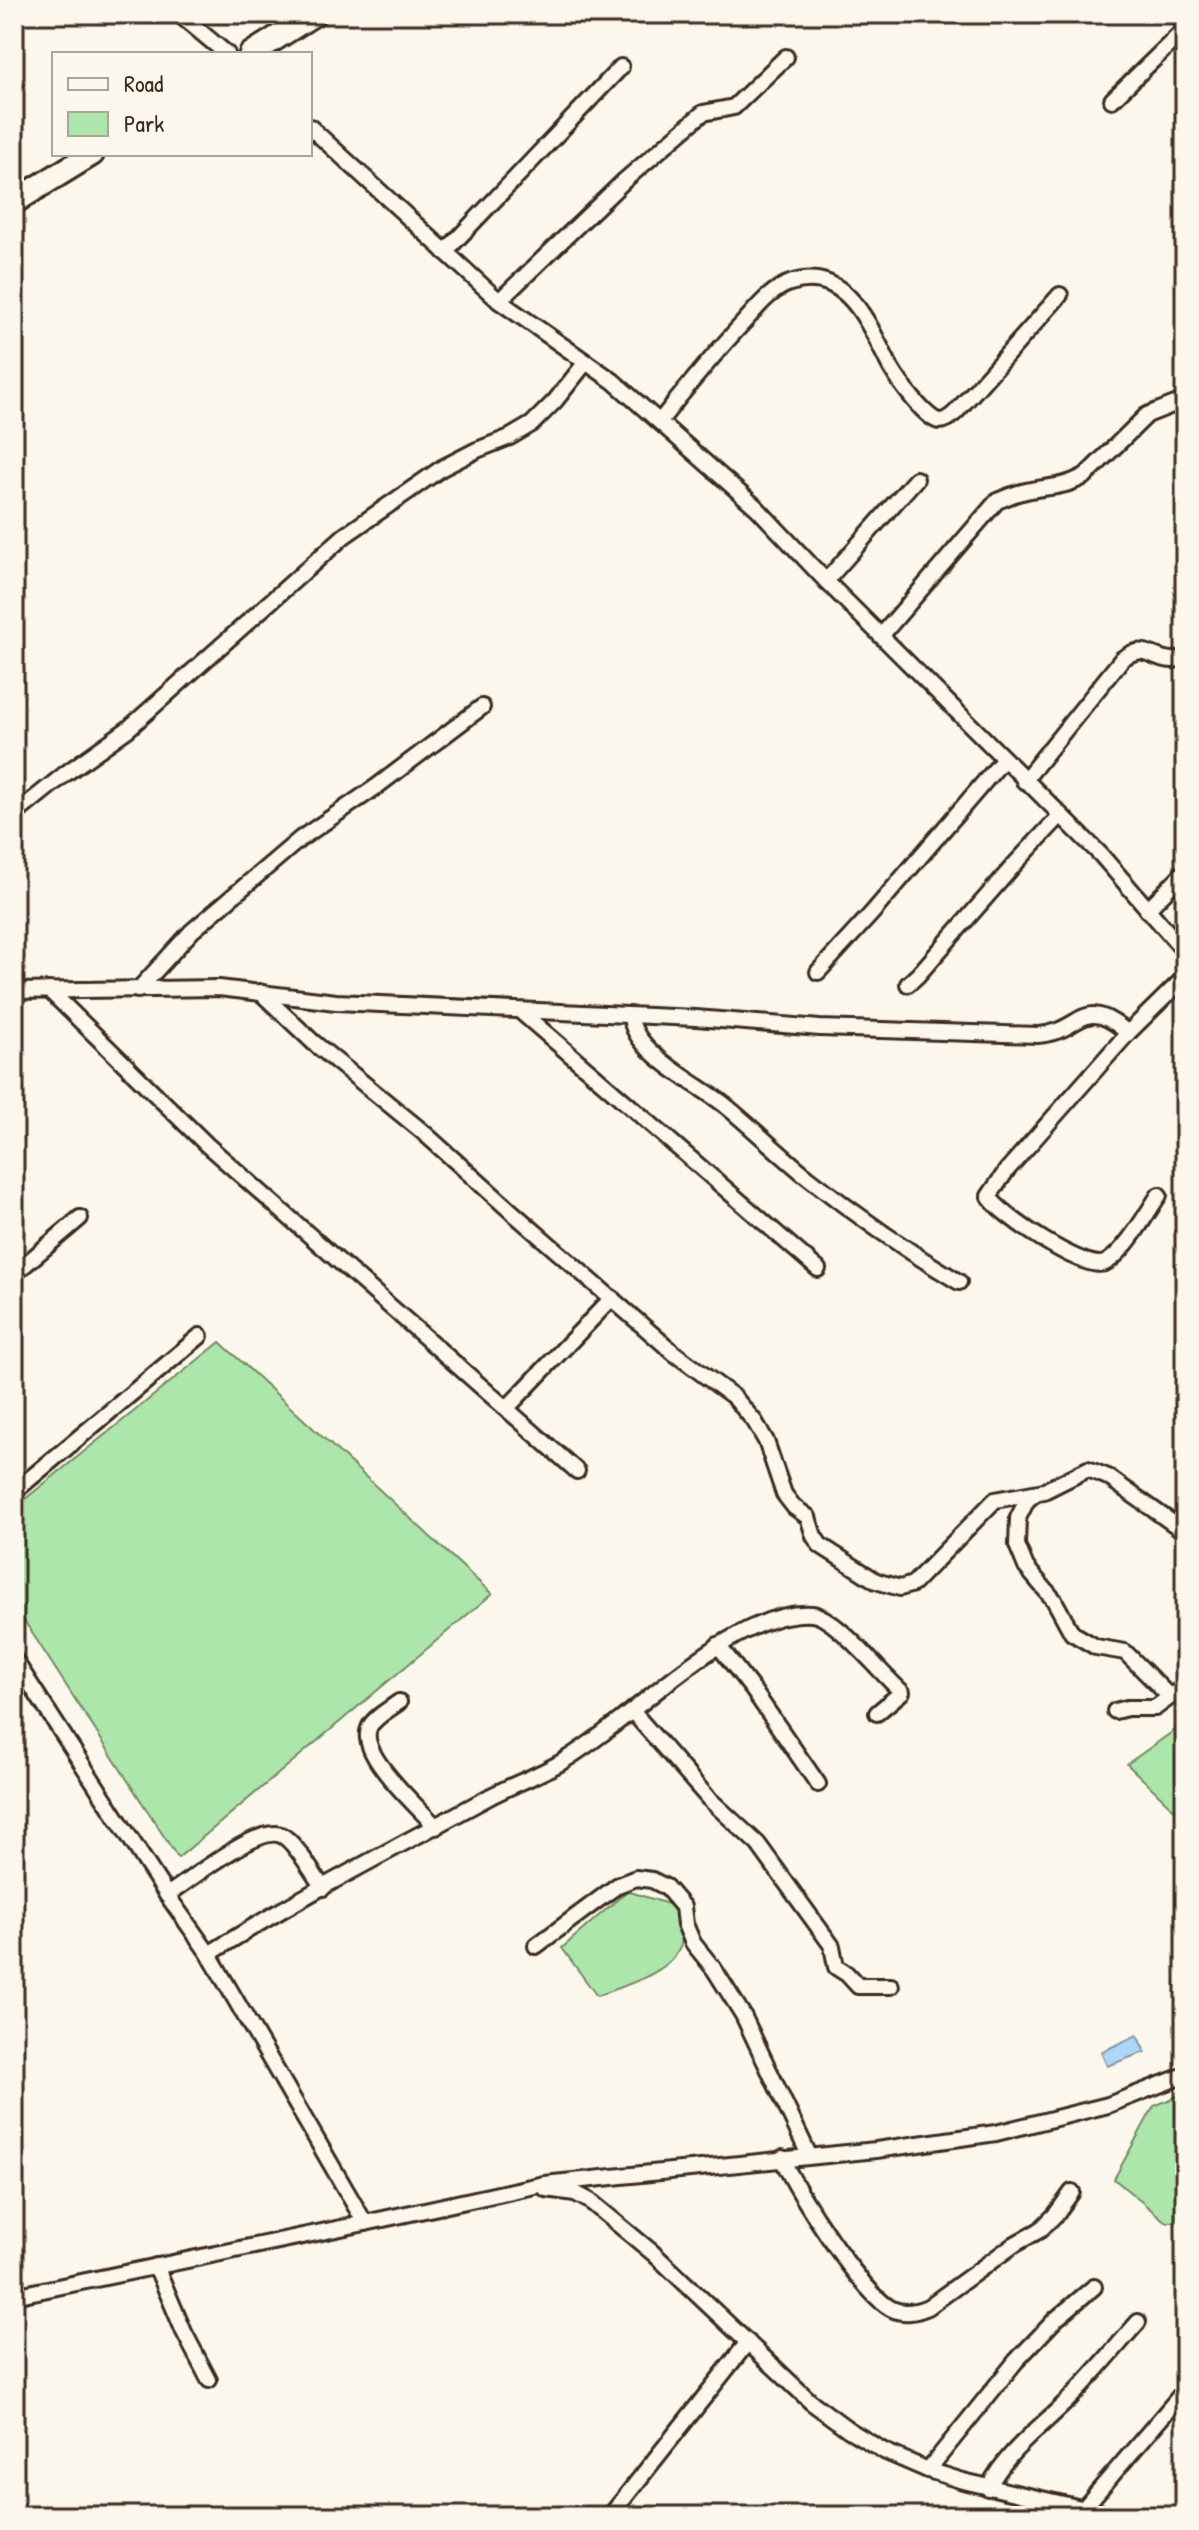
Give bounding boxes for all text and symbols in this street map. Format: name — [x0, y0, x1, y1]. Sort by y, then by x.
legend — [52, 52, 312, 156]
text: Road — [124, 67, 163, 99]
text: Park — [124, 107, 164, 139]

